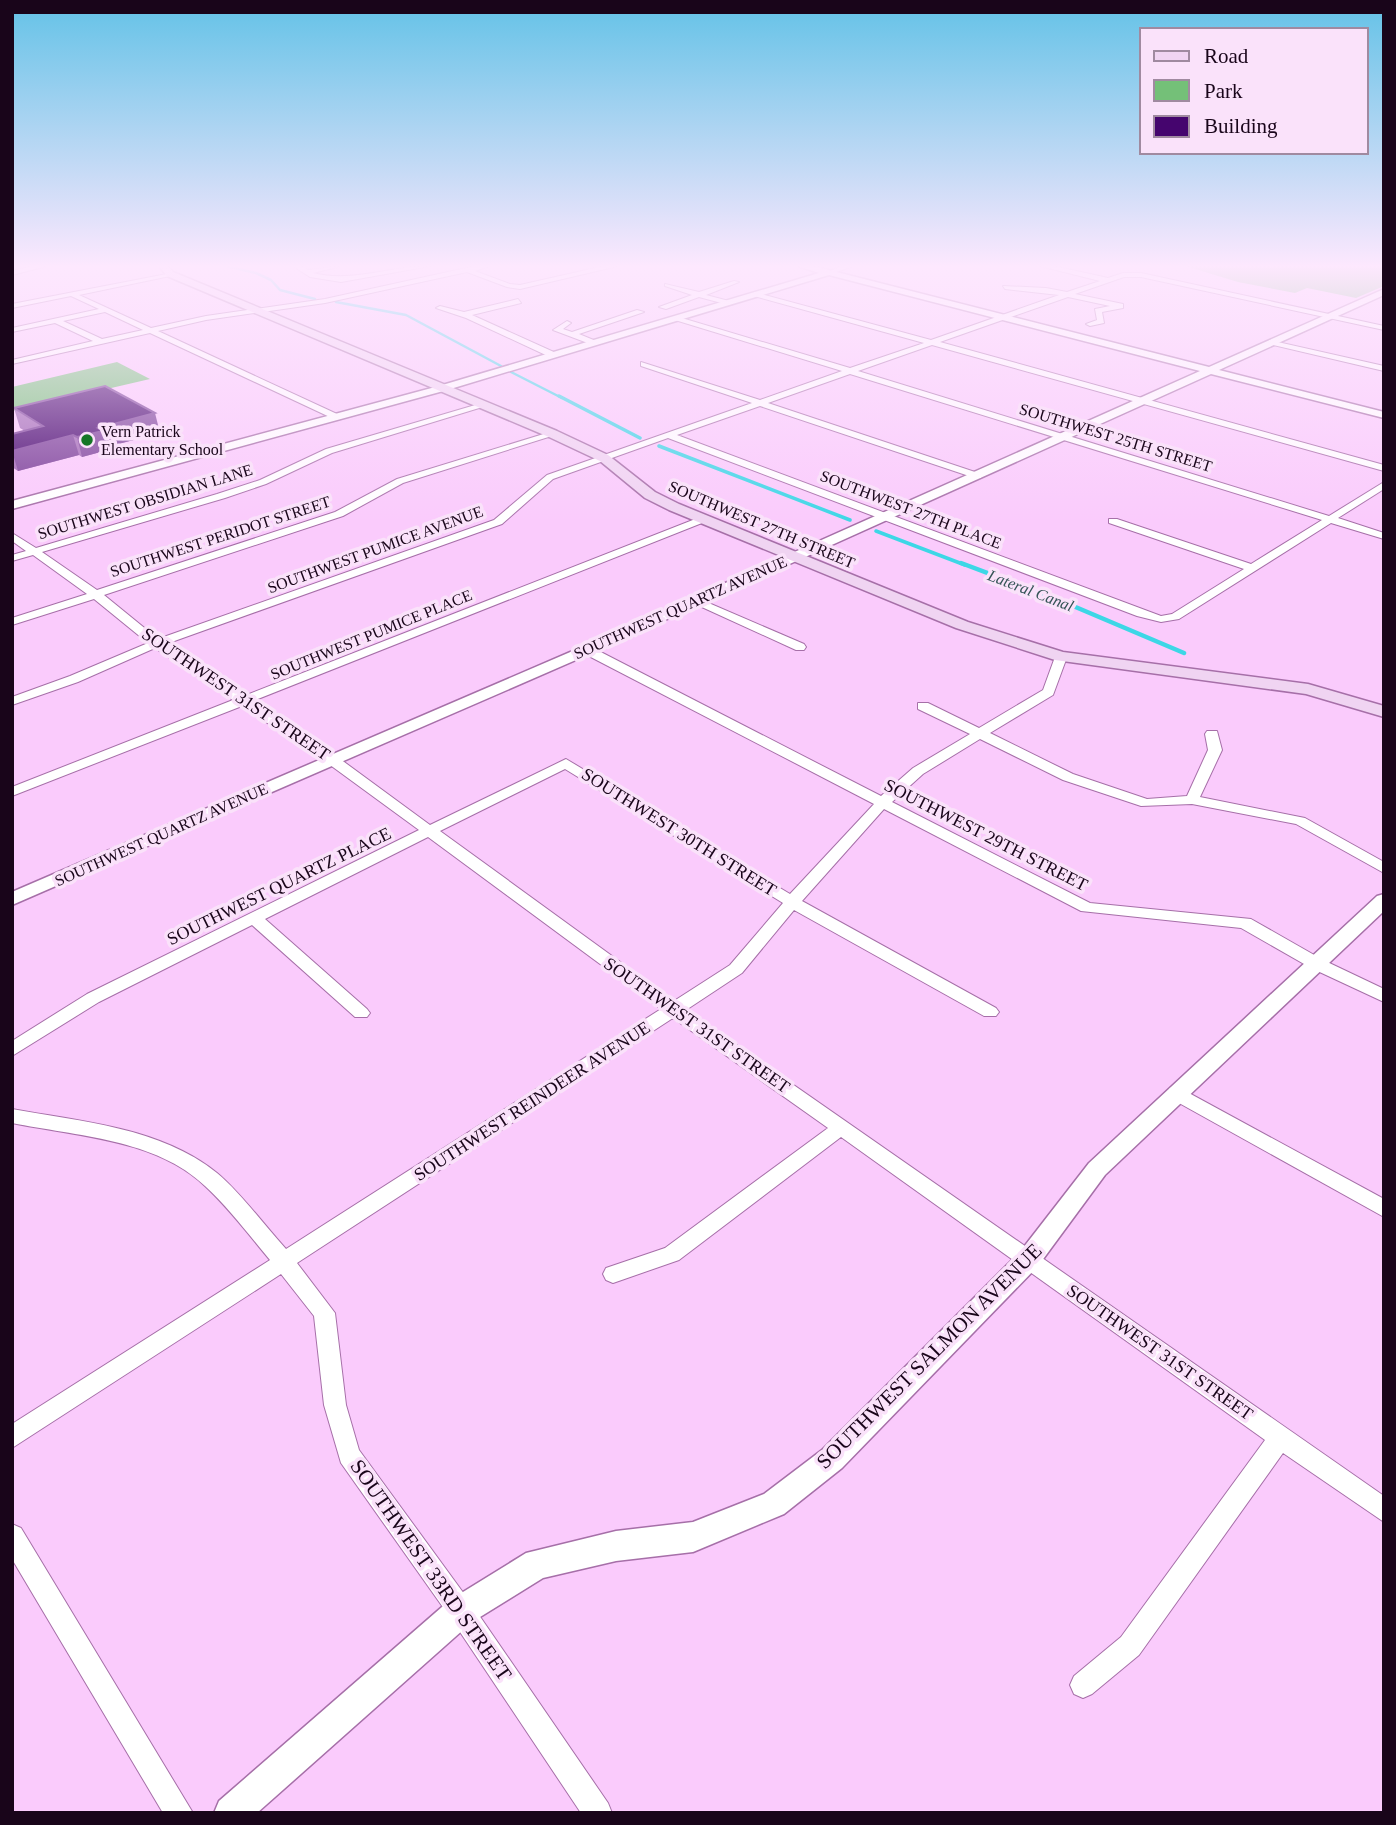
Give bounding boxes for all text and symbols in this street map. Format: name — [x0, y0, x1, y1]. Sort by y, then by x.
legend — [1140, 28, 1368, 154]
text: Road — [1204, 44, 1249, 68]
text: Park — [1204, 79, 1243, 103]
text: Building — [1204, 114, 1278, 138]
street label: SOUTHWEST 25TH STREET — [1017, 400, 1214, 475]
place label: Vern Patrick Elementary School — [101, 423, 224, 459]
marker: Vern Patrick Elementary School — [79, 432, 95, 448]
street label: SOUTHWEST OBSIDIAN LANE — [36, 461, 255, 542]
street label: SOUTHWEST 27TH PLACE — [818, 467, 1004, 552]
street label: SOUTHWEST 27TH STREET — [666, 477, 858, 572]
street label: SOUTHWEST PERIDOT STREET — [108, 493, 333, 580]
street label: SOUTHWEST PUMICE AVENUE — [265, 503, 485, 596]
street label: SOUTHWEST QUARTZ AVENUE — [571, 553, 789, 662]
water label: Lateral Canal — [985, 566, 1077, 615]
street label: SOUTHWEST PUMICE PLACE — [268, 586, 474, 683]
street label: SOUTHWEST 31ST STREET — [138, 624, 334, 764]
street label: SOUTHWEST 30TH STREET — [578, 764, 780, 900]
street label: SOUTHWEST 29TH STREET — [881, 775, 1091, 895]
street label: SOUTHWEST QUARTZ AVENUE — [52, 780, 270, 889]
street label: SOUTHWEST QUARTZ PLACE — [164, 823, 394, 949]
street label: SOUTHWEST 31ST STREET — [600, 953, 794, 1097]
street label: SOUTHWEST REINDEER AVENUE — [410, 1017, 654, 1185]
street label: SOUTHWEST SALMON AVENUE — [811, 1238, 1047, 1474]
street label: SOUTHWEST 31ST STREET — [1063, 1280, 1257, 1424]
street label: SOUTHWEST 33RD STREET — [345, 1455, 517, 1685]

